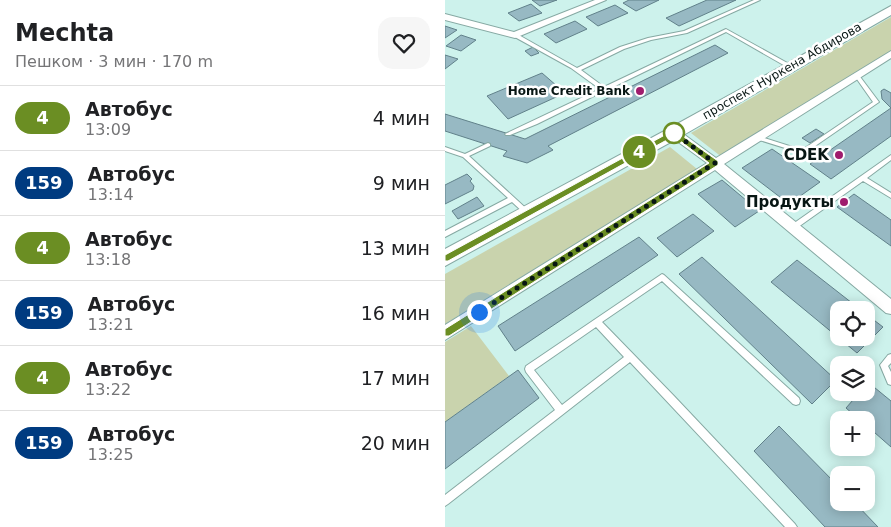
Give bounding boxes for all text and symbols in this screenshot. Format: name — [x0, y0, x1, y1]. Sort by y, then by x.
button: heart — [378, 17, 430, 69]
text: Mechta — [15, 19, 114, 47]
street label: проспект Нуркена Абдирова — [700, 20, 864, 122]
text: Пешком · 3 мин · 170 m — [15, 52, 213, 71]
place label: Home Credit Bank — [508, 84, 631, 98]
marker: Home Credit Bank — [634, 85, 646, 97]
text: Автобус — [85, 98, 173, 120]
text: 4 — [36, 107, 49, 128]
text: 4 мин — [373, 107, 430, 129]
text: 13:09 — [85, 120, 131, 139]
unlabelled marker — [663, 122, 685, 144]
line badge: 4 — [623, 136, 655, 168]
text: 4 — [633, 141, 645, 162]
place label: CDEK — [784, 146, 830, 164]
marker: CDEK — [833, 149, 845, 161]
text: Автобус — [88, 163, 175, 185]
text: 159 — [25, 172, 63, 193]
text: 9 мин — [373, 172, 430, 194]
text: 13:14 — [88, 185, 134, 204]
place label: Продукты — [746, 193, 834, 211]
marker: Продукты — [838, 196, 850, 208]
text: Автобус — [85, 228, 173, 250]
text: 4 — [36, 237, 49, 258]
text: 13 мин — [361, 237, 430, 259]
text: 13:18 — [85, 250, 131, 269]
text: Автобус — [88, 293, 175, 315]
your location — [467, 300, 492, 325]
map controls — [830, 301, 875, 511]
button: locate — [830, 301, 875, 346]
text: 159 — [25, 302, 63, 323]
text: 16 мин — [361, 302, 430, 324]
text: 13:21 — [88, 315, 134, 334]
button: layers — [830, 356, 875, 401]
text: Автобус — [85, 358, 173, 380]
text: 4 — [36, 367, 49, 388]
text: 17 мин — [361, 367, 430, 389]
text: 13:22 — [85, 380, 131, 399]
button: + — [830, 411, 875, 456]
text: Автобус — [88, 423, 175, 445]
text: 159 — [25, 432, 63, 453]
text: 20 мин — [361, 432, 430, 454]
text: 13:25 — [88, 445, 134, 464]
button: − — [830, 466, 875, 511]

